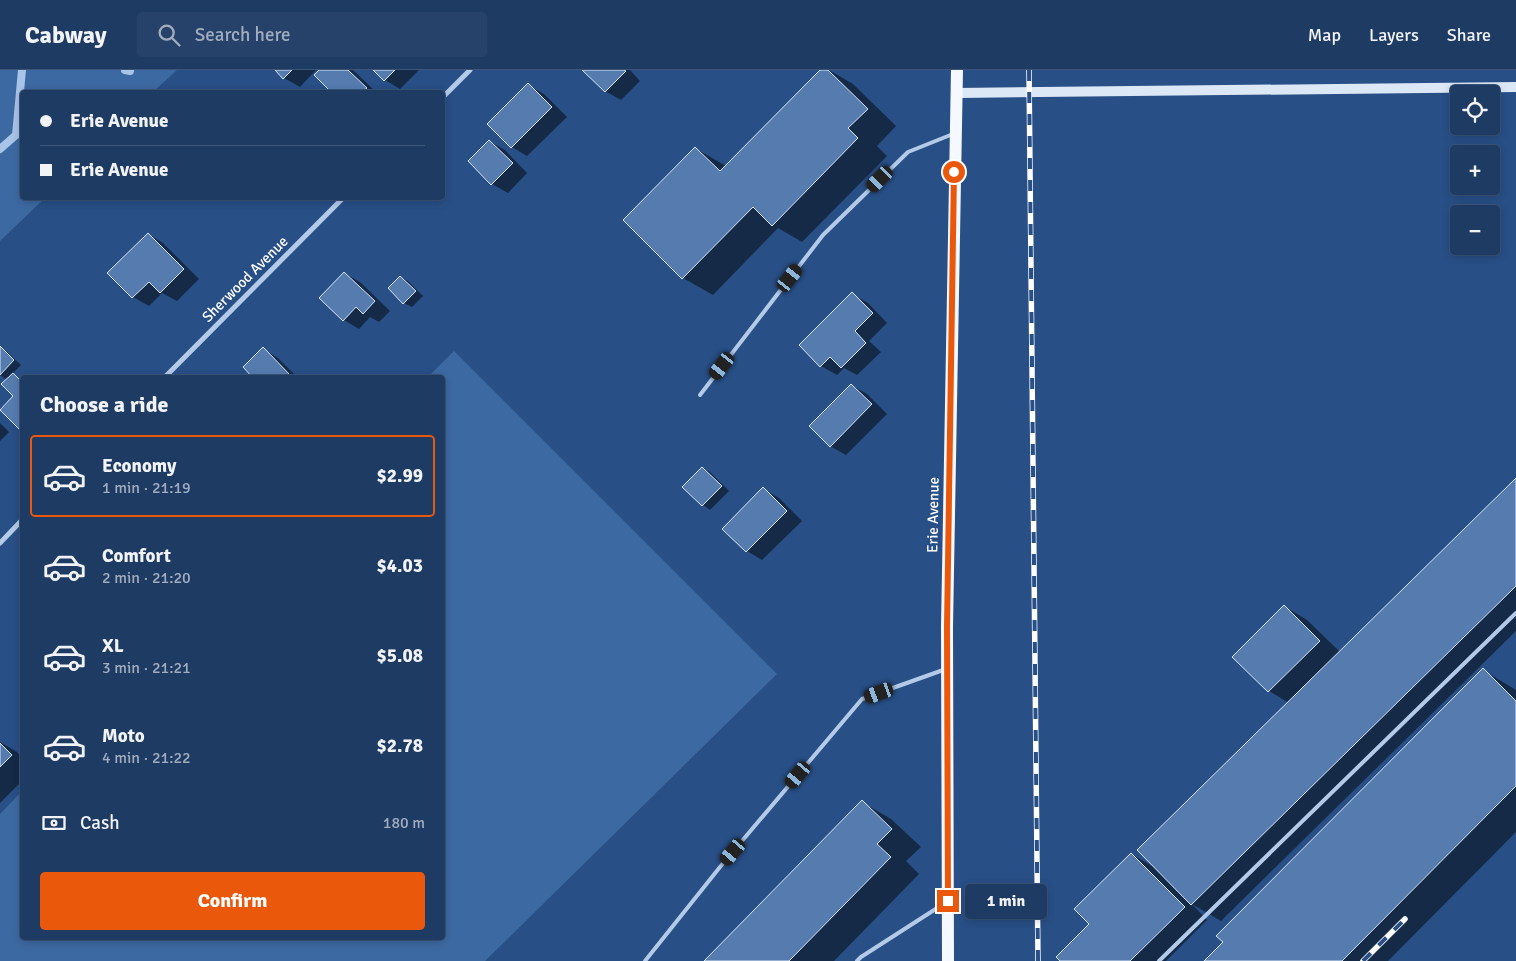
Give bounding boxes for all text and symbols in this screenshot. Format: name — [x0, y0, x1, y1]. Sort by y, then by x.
search box — [137, 12, 487, 57]
text: Cabway — [25, 20, 107, 50]
icon: search — [155, 21, 183, 49]
text: Search here — [195, 23, 291, 47]
text: Map — [1308, 24, 1341, 46]
text: Layers — [1369, 24, 1419, 46]
text: Share — [1447, 24, 1491, 46]
map controls — [1450, 85, 1500, 255]
button: locate — [1450, 85, 1500, 135]
text: Erie Avenue — [70, 109, 168, 133]
button: + — [1450, 145, 1500, 195]
text: Erie Avenue — [70, 158, 168, 182]
route start — [943, 161, 965, 183]
car — [864, 163, 895, 195]
button: − — [1450, 205, 1500, 255]
street label: Sherwood Avenue — [198, 232, 292, 326]
car — [774, 262, 805, 294]
car — [706, 350, 737, 382]
text: Choose a ride — [40, 391, 168, 418]
icon: car — [42, 454, 87, 499]
text: Economy — [102, 454, 176, 478]
text: $2.99 — [377, 464, 423, 488]
street label: Erie Avenue — [923, 477, 943, 553]
text: 1 min · 21:19 — [102, 478, 191, 498]
icon: car — [42, 544, 87, 589]
text: Comfort — [102, 544, 171, 568]
text: $4.03 — [377, 554, 423, 578]
text: 2 min · 21:20 — [102, 568, 191, 588]
icon: car — [42, 634, 87, 679]
text: XL — [102, 634, 124, 658]
text: $5.08 — [377, 644, 423, 668]
text: 3 min · 21:21 — [102, 658, 191, 678]
car — [862, 681, 895, 705]
icon: car — [42, 724, 87, 769]
text: Moto — [102, 724, 145, 748]
text: $2.78 — [377, 734, 423, 758]
text: 4 min · 21:22 — [102, 748, 191, 768]
car — [782, 759, 813, 791]
icon: cash — [40, 809, 68, 837]
text: Cash — [80, 811, 120, 835]
text: 180 m — [383, 813, 425, 833]
car — [717, 836, 748, 868]
button: Confirm — [40, 872, 425, 930]
callout: 1 min — [966, 884, 1048, 918]
route end — [937, 890, 959, 912]
text: 1 min — [987, 891, 1025, 911]

